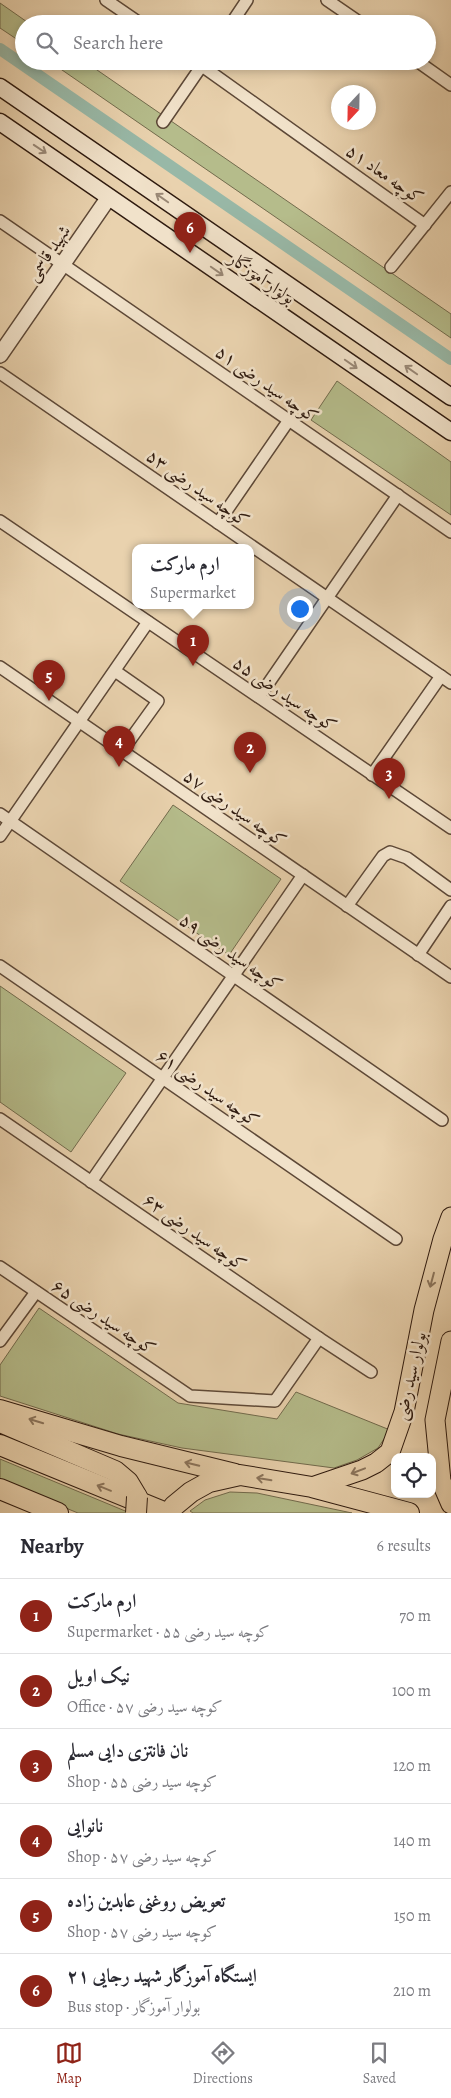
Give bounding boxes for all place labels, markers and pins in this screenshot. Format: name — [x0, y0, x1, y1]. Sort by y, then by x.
pin: 6 — [174, 212, 206, 253]
pin: 1 — [177, 625, 209, 666]
pin: 5 — [33, 660, 65, 701]
pin: 4 — [103, 726, 135, 767]
pin: 2 — [234, 732, 266, 773]
pin: 3 — [373, 758, 405, 799]

